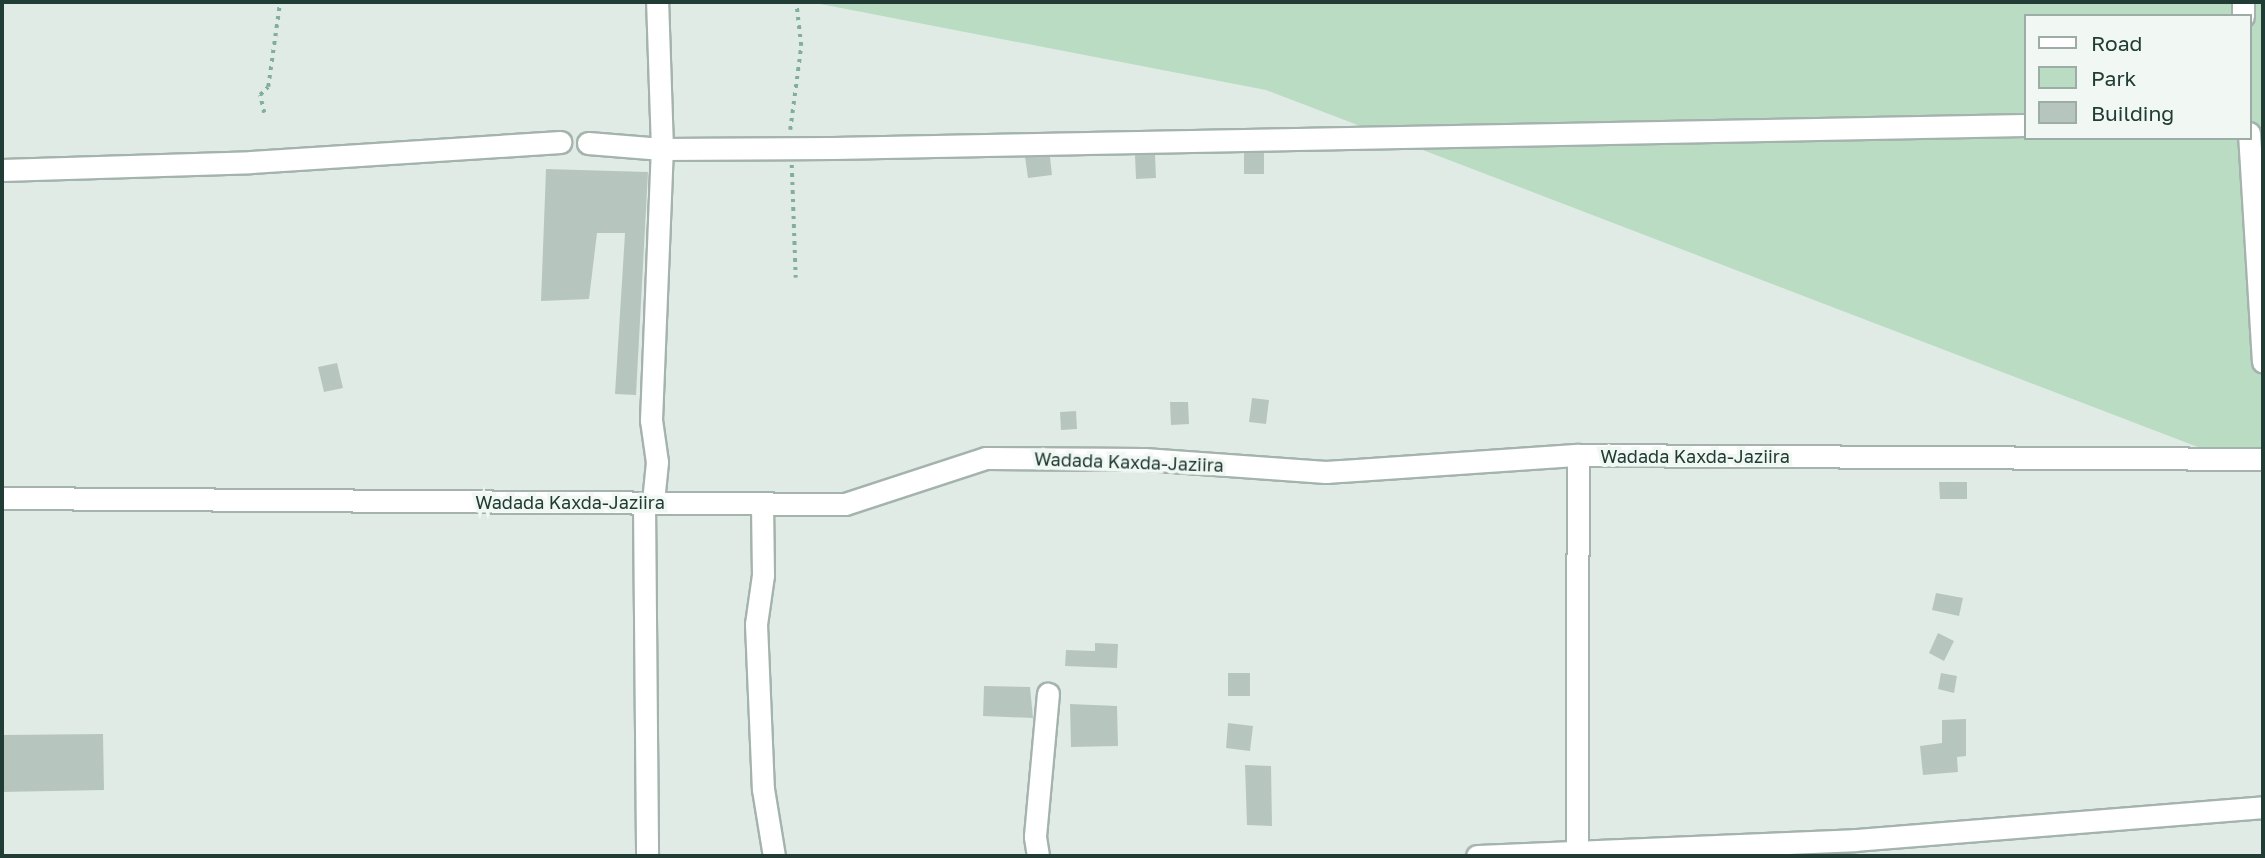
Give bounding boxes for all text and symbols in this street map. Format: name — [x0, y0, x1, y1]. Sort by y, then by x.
legend — [2024, 14, 2251, 140]
text: Road — [2091, 30, 2142, 56]
text: Park — [2091, 65, 2136, 91]
text: Building — [2091, 100, 2174, 126]
street label: Wadada Kaxda-Jaziira — [1600, 445, 1790, 467]
street label: Wadada Kaxda-Jaziira — [1034, 448, 1224, 476]
street label: Wadada Kaxda-Jaziira — [475, 491, 665, 513]

